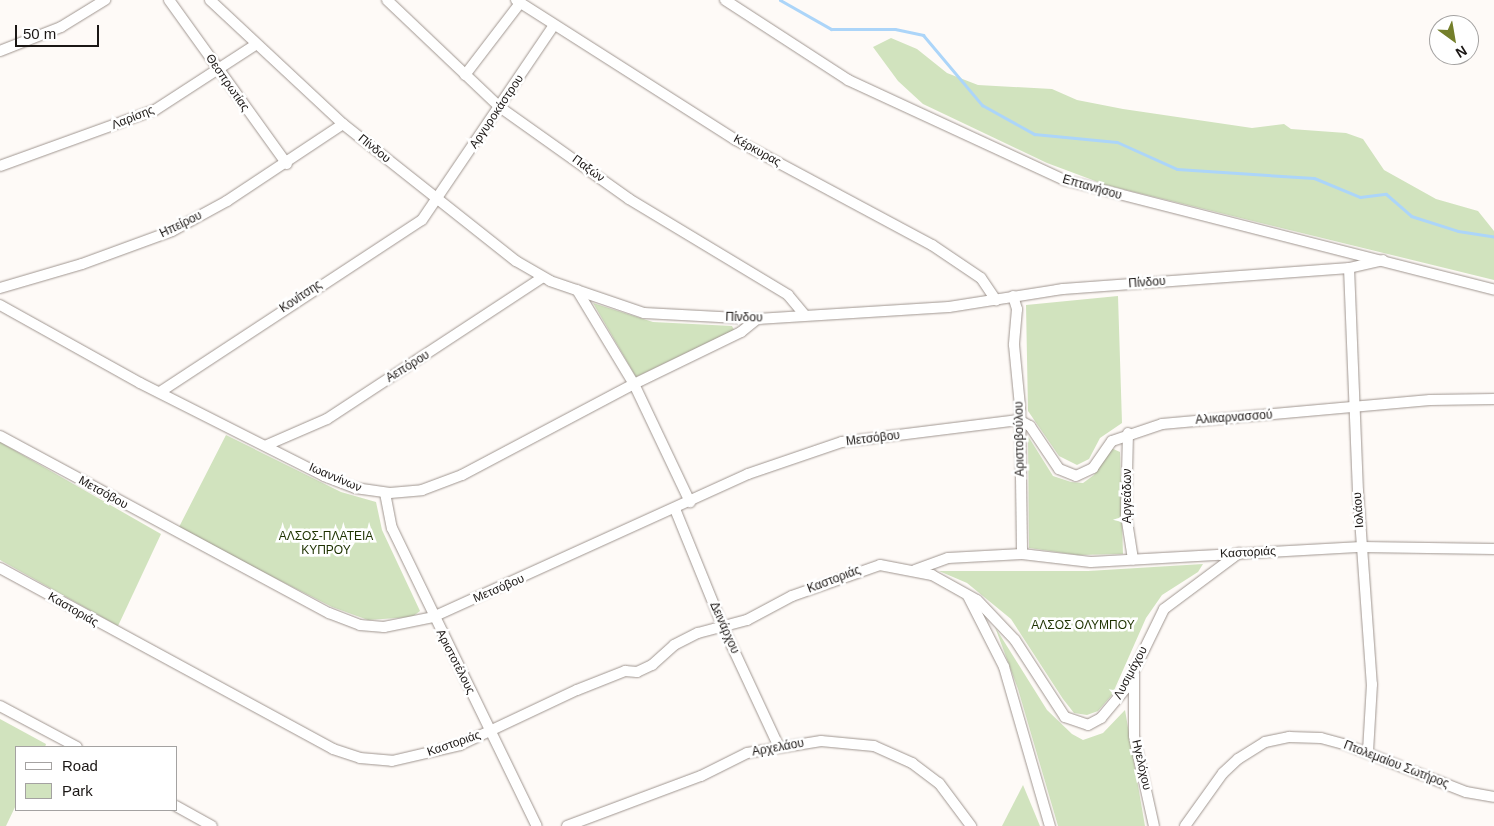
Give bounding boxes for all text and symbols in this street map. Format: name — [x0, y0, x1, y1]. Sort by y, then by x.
scale bar — [18, 15, 101, 47]
north arrow — [1429, 15, 1479, 65]
text: 50 m — [23, 25, 56, 42]
text: N — [1453, 42, 1470, 61]
street label: Θεσπρωτίας — [202, 52, 252, 114]
street label: Αργυροκάστρου — [467, 72, 527, 152]
street label: Λαρίσης — [110, 103, 156, 133]
street label: Πίνδου — [355, 132, 393, 166]
street label: Κέρκυρας — [731, 132, 783, 170]
street label: Παξών — [569, 152, 607, 186]
street label: Επτανήσου — [1061, 173, 1123, 203]
street label: Ηπείρου — [158, 209, 204, 241]
street label: Πίνδου — [1128, 275, 1166, 291]
street label: Κονίτσης — [277, 278, 325, 316]
street label: Πίνδου — [725, 310, 763, 326]
street label: Αεπόρου — [384, 348, 432, 386]
street label: Αριστοβούλου — [1012, 401, 1028, 477]
street label: Αλικαρνασσού — [1195, 408, 1273, 428]
street label: Μετσόβου — [845, 429, 901, 449]
street label: Ιωαννίνων — [307, 460, 363, 496]
street label: Αργεάδων — [1121, 468, 1135, 524]
street label: Μετσόβου — [76, 474, 130, 512]
street label: Ιολάου — [1351, 492, 1367, 528]
park label: ΑΛΣΟΣ-ΠΛΑΤΕΙΑ ΚΥΠΡΟΥ — [279, 530, 373, 558]
street label: Καστοριάς — [1220, 544, 1276, 562]
street label: Καστοριάς — [805, 563, 863, 597]
street label: Μετσόβου — [471, 572, 527, 606]
street label: Καστοριάς — [45, 590, 101, 630]
street label: Δεινάρχου — [706, 600, 742, 656]
park label: ΑΛΣΟΣ ΟΛΥΜΠΟΥ — [1031, 619, 1135, 633]
street label: Αριστοτέλους — [432, 627, 478, 697]
street label: Λυσιμάχου — [1111, 644, 1151, 702]
street label: Καστοριάς — [425, 728, 483, 760]
street label: Αρχελάου — [751, 736, 805, 760]
street label: Ηγελόχου — [1128, 738, 1154, 792]
street label: Πτολεμαίου Σωτήρος — [1341, 738, 1451, 792]
legend — [15, 746, 178, 811]
text: Road — [62, 757, 98, 774]
text: Park — [62, 782, 93, 799]

